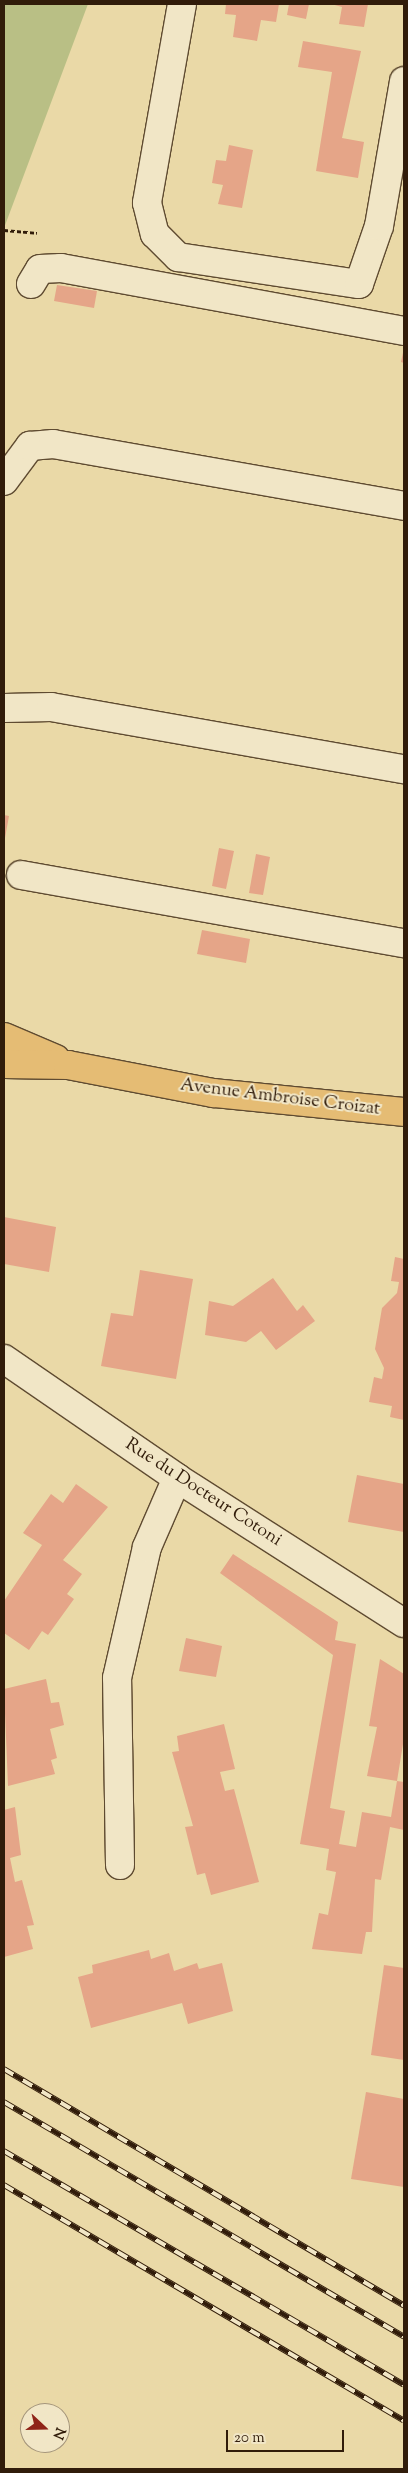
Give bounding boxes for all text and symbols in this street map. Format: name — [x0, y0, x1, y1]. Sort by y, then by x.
street label: Avenue Ambroise Croizat — [179, 1075, 381, 1121]
street label: Rue du Docteur Cotoni — [121, 1434, 285, 1552]
north arrow — [20, 2403, 70, 2453]
scale bar — [228, 2420, 346, 2452]
text: N — [47, 2424, 69, 2442]
text: 20 m — [234, 2428, 265, 2449]

